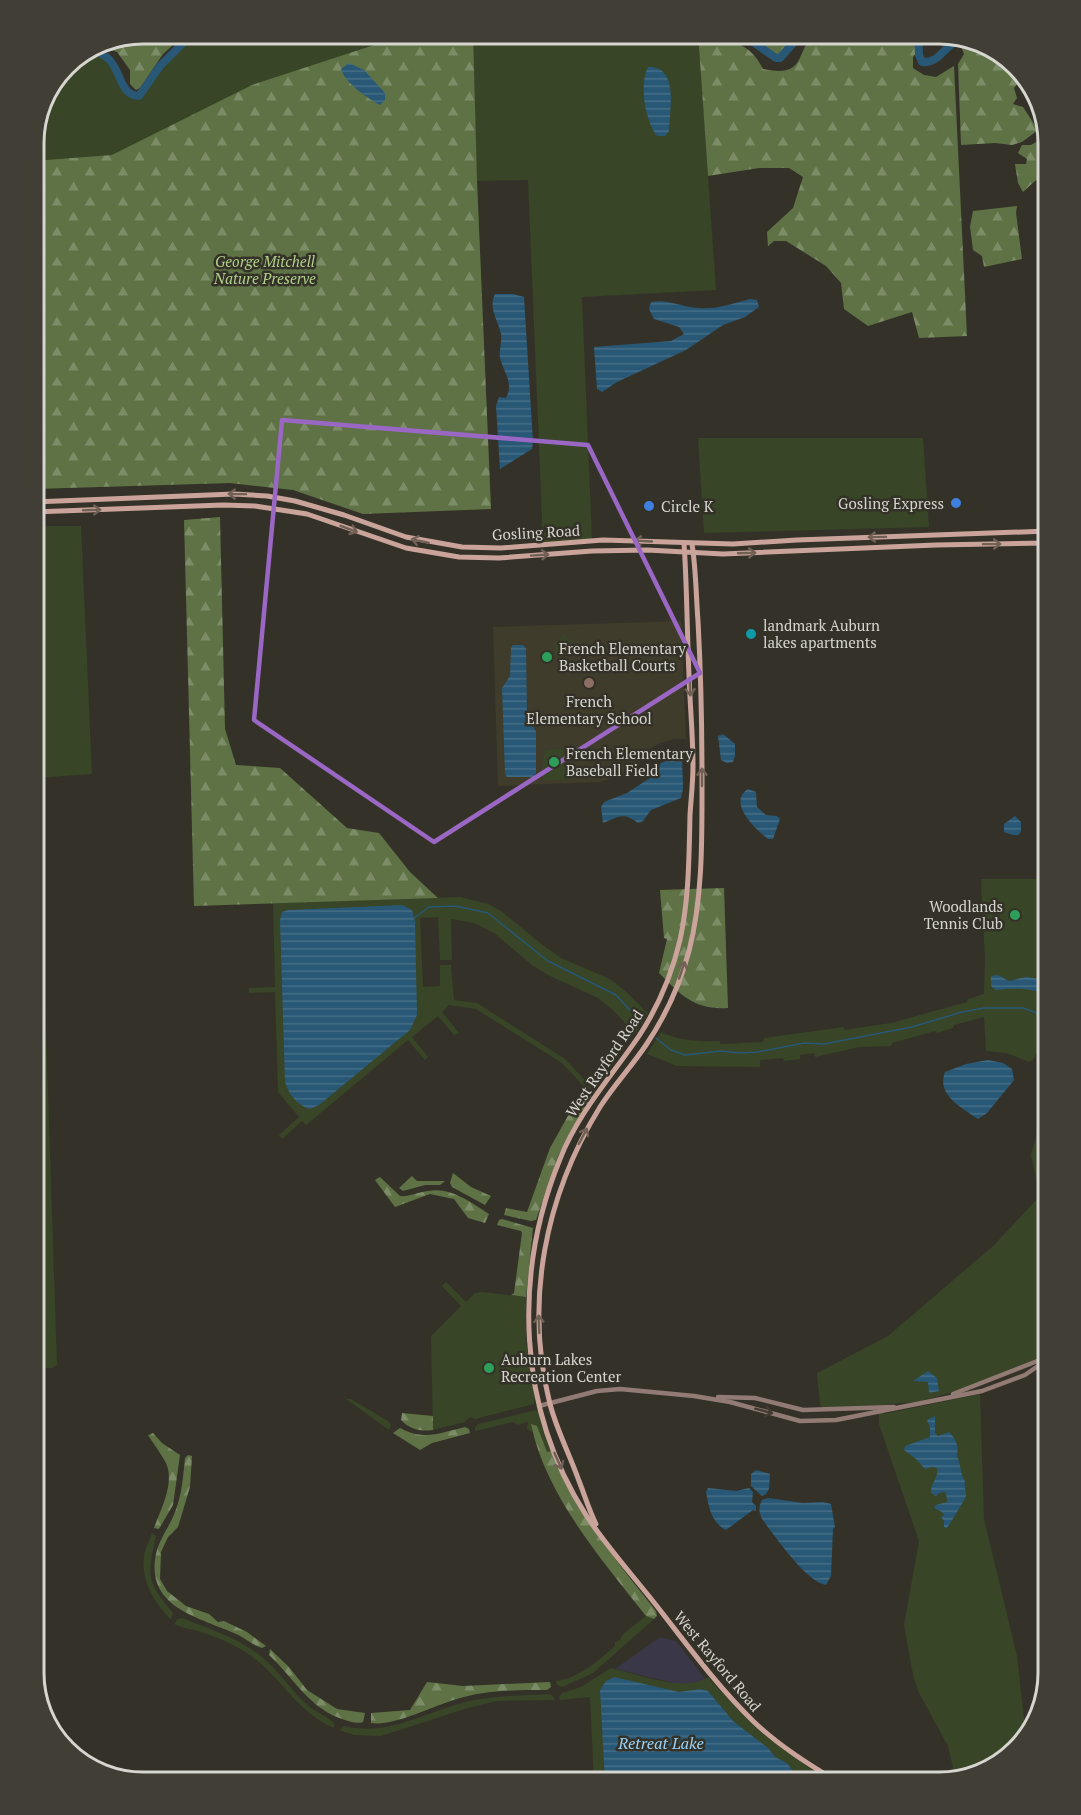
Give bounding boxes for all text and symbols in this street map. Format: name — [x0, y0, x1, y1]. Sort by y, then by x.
park label: George Mitchell Nature Preserve — [213, 251, 316, 288]
one-way arrow — [228, 489, 248, 500]
place label: Gosling Express — [838, 493, 944, 513]
place label: Circle K — [661, 496, 714, 516]
marker: Gosling Express — [949, 496, 963, 510]
marker: Circle K — [642, 499, 656, 513]
one-way arrow — [81, 504, 101, 516]
street label: Gosling Road — [492, 520, 580, 544]
one-way arrow — [339, 524, 358, 535]
one-way arrow — [868, 531, 888, 543]
one-way arrow — [411, 534, 430, 546]
one-way arrow — [634, 535, 654, 546]
one-way arrow — [981, 538, 1001, 549]
one-way arrow — [737, 548, 757, 559]
one-way arrow — [529, 549, 549, 560]
place label: landmark Auburn lakes apartments — [763, 615, 880, 652]
marker: landmark Auburn lakes apartments — [744, 627, 758, 641]
place label: French Elementary Basketball Courts — [559, 638, 686, 675]
marker: French Elementary Basketball Courts — [540, 650, 554, 664]
marker: French Elementary School — [582, 676, 596, 690]
one-way arrow — [684, 677, 695, 697]
place label: French Elementary School — [526, 691, 652, 728]
place label: French Elementary Baseball Field — [566, 743, 693, 780]
marker: French Elementary Baseball Field — [547, 755, 561, 769]
one-way arrow — [696, 767, 708, 787]
place label: Woodlands Tennis Club — [924, 896, 1003, 933]
marker: Woodlands Tennis Club — [1008, 908, 1022, 922]
one-way arrow — [678, 961, 689, 980]
street label: West Rayford Road — [561, 1005, 647, 1121]
one-way arrow — [578, 1128, 589, 1146]
one-way arrow — [533, 1314, 545, 1334]
place label: Auburn Lakes Recreation Center — [501, 1349, 621, 1386]
marker: Auburn Lakes Recreation Center — [482, 1361, 496, 1375]
one-way arrow — [754, 1405, 773, 1417]
one-way arrow — [553, 1451, 565, 1469]
street label: West Rayford Road — [670, 1607, 766, 1715]
water label: Retreat Lake — [617, 1732, 704, 1754]

